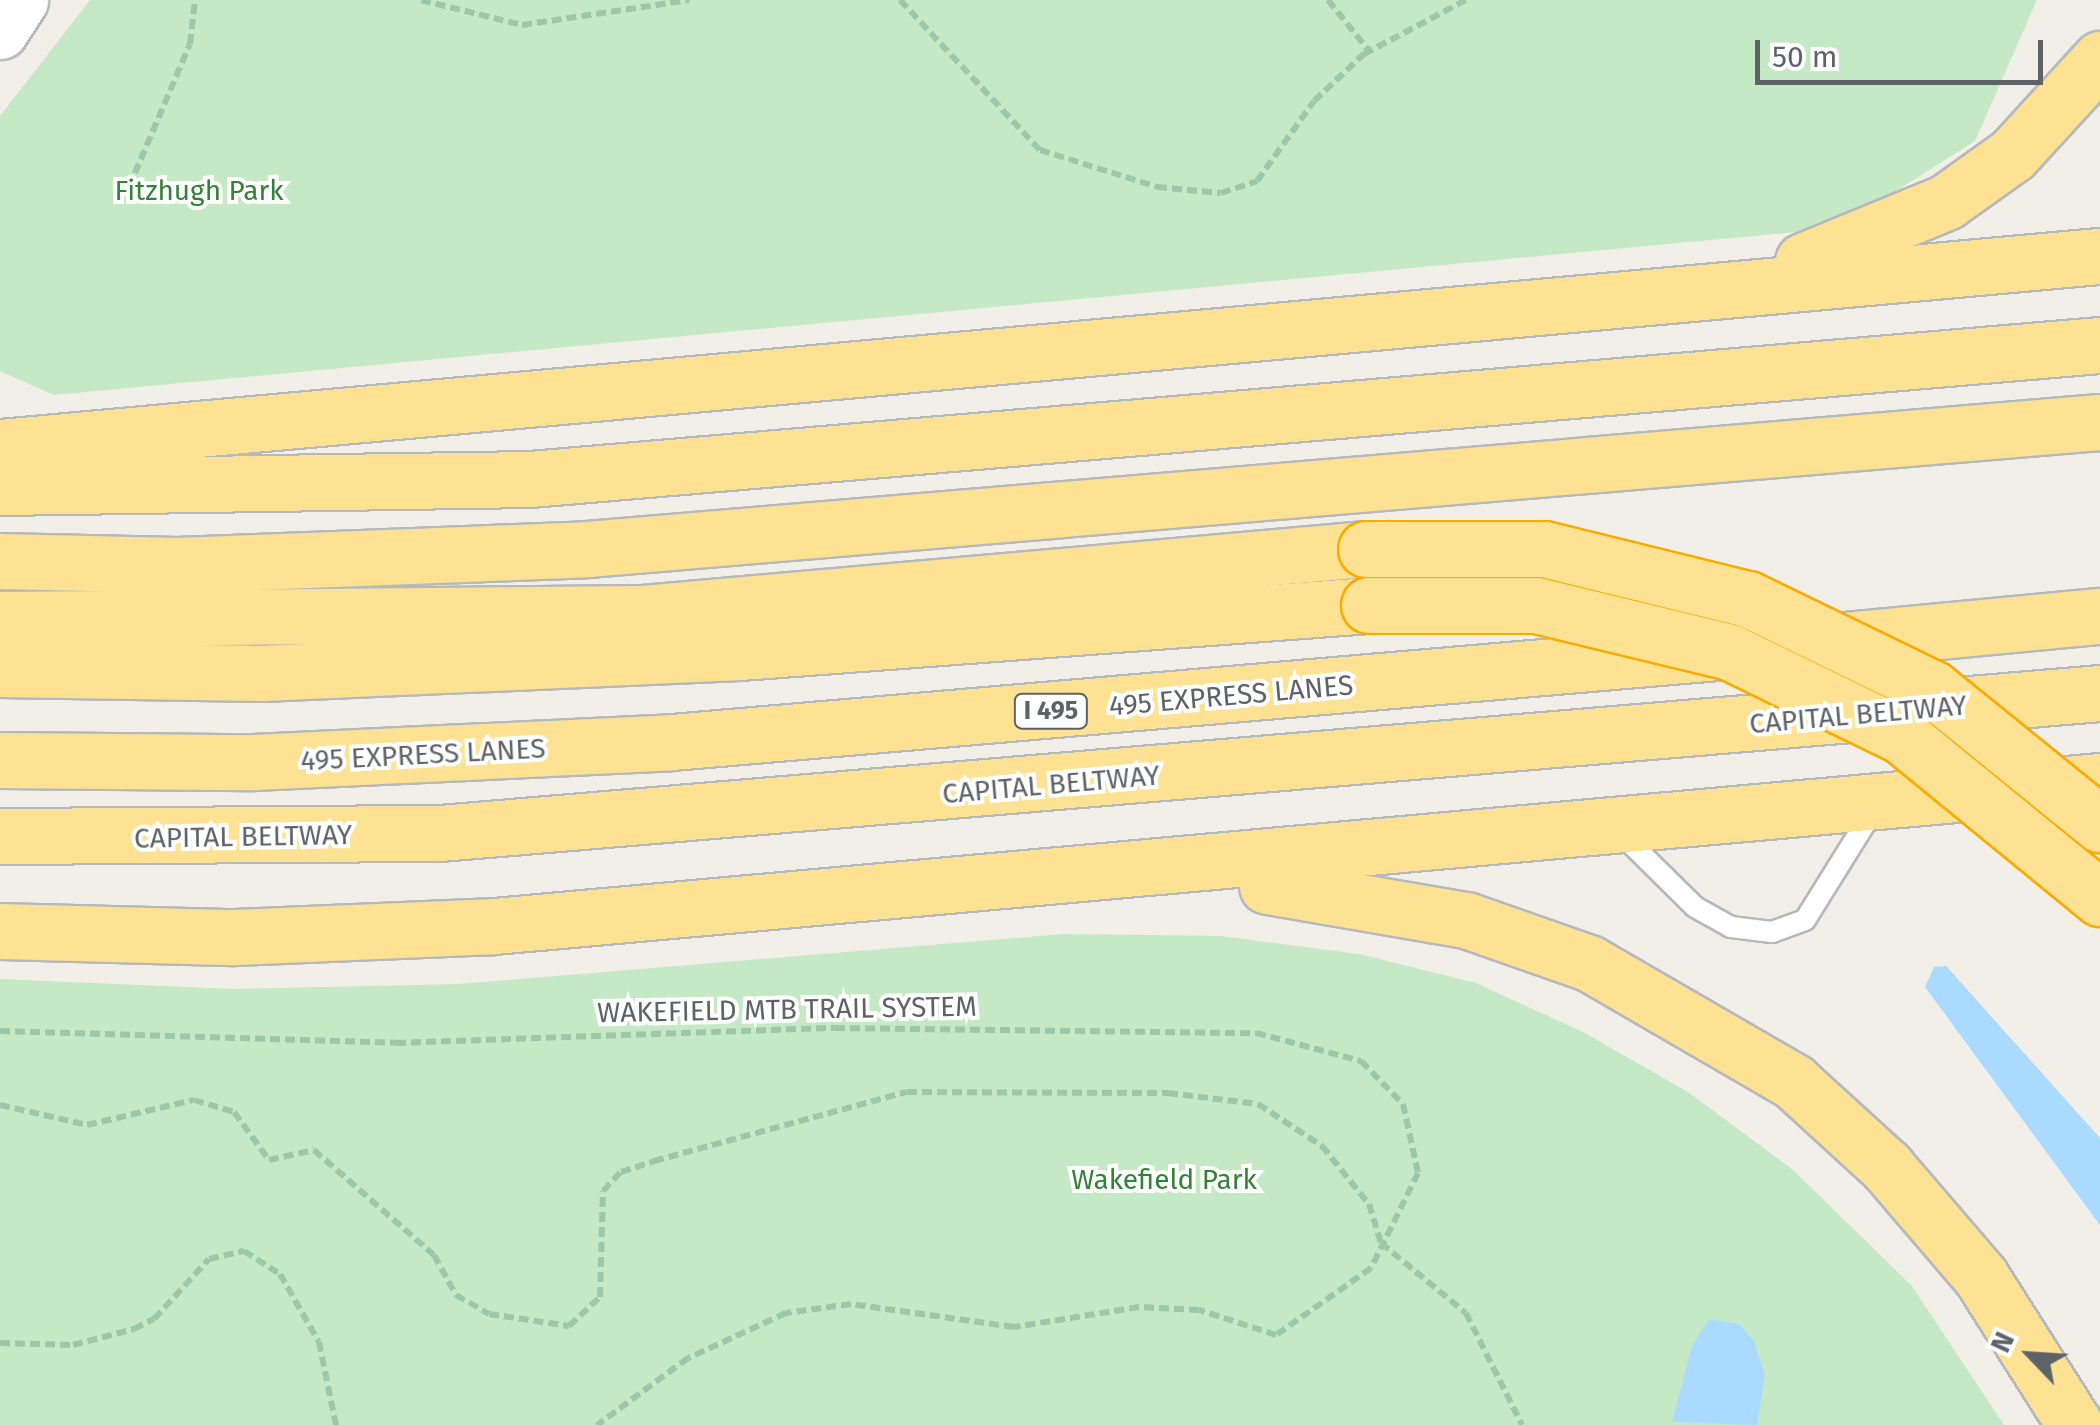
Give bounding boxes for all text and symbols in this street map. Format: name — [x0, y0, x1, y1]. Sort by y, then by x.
scale bar — [1760, 20, 2048, 82]
text: 50 m — [1772, 39, 1837, 75]
park label: Fitzhugh Park — [114, 174, 284, 208]
street label: 495 EXPRESS LANES — [1107, 669, 1355, 723]
street label: CAPITAL BELTWAY — [1748, 689, 1968, 741]
road number: I 495 — [1014, 691, 1088, 731]
street label: 495 EXPRESS LANES — [300, 732, 546, 778]
street label: CAPITAL BELTWAY — [941, 759, 1161, 811]
street label: CAPITAL BELTWAY — [134, 818, 352, 856]
street label: WAKEFIELD MTB TRAIL SYSTEM — [597, 990, 977, 1030]
park label: Wakefield Park — [1071, 1163, 1257, 1197]
north arrow — [1980, 1305, 2080, 1405]
text: N — [1983, 1327, 2021, 1358]

